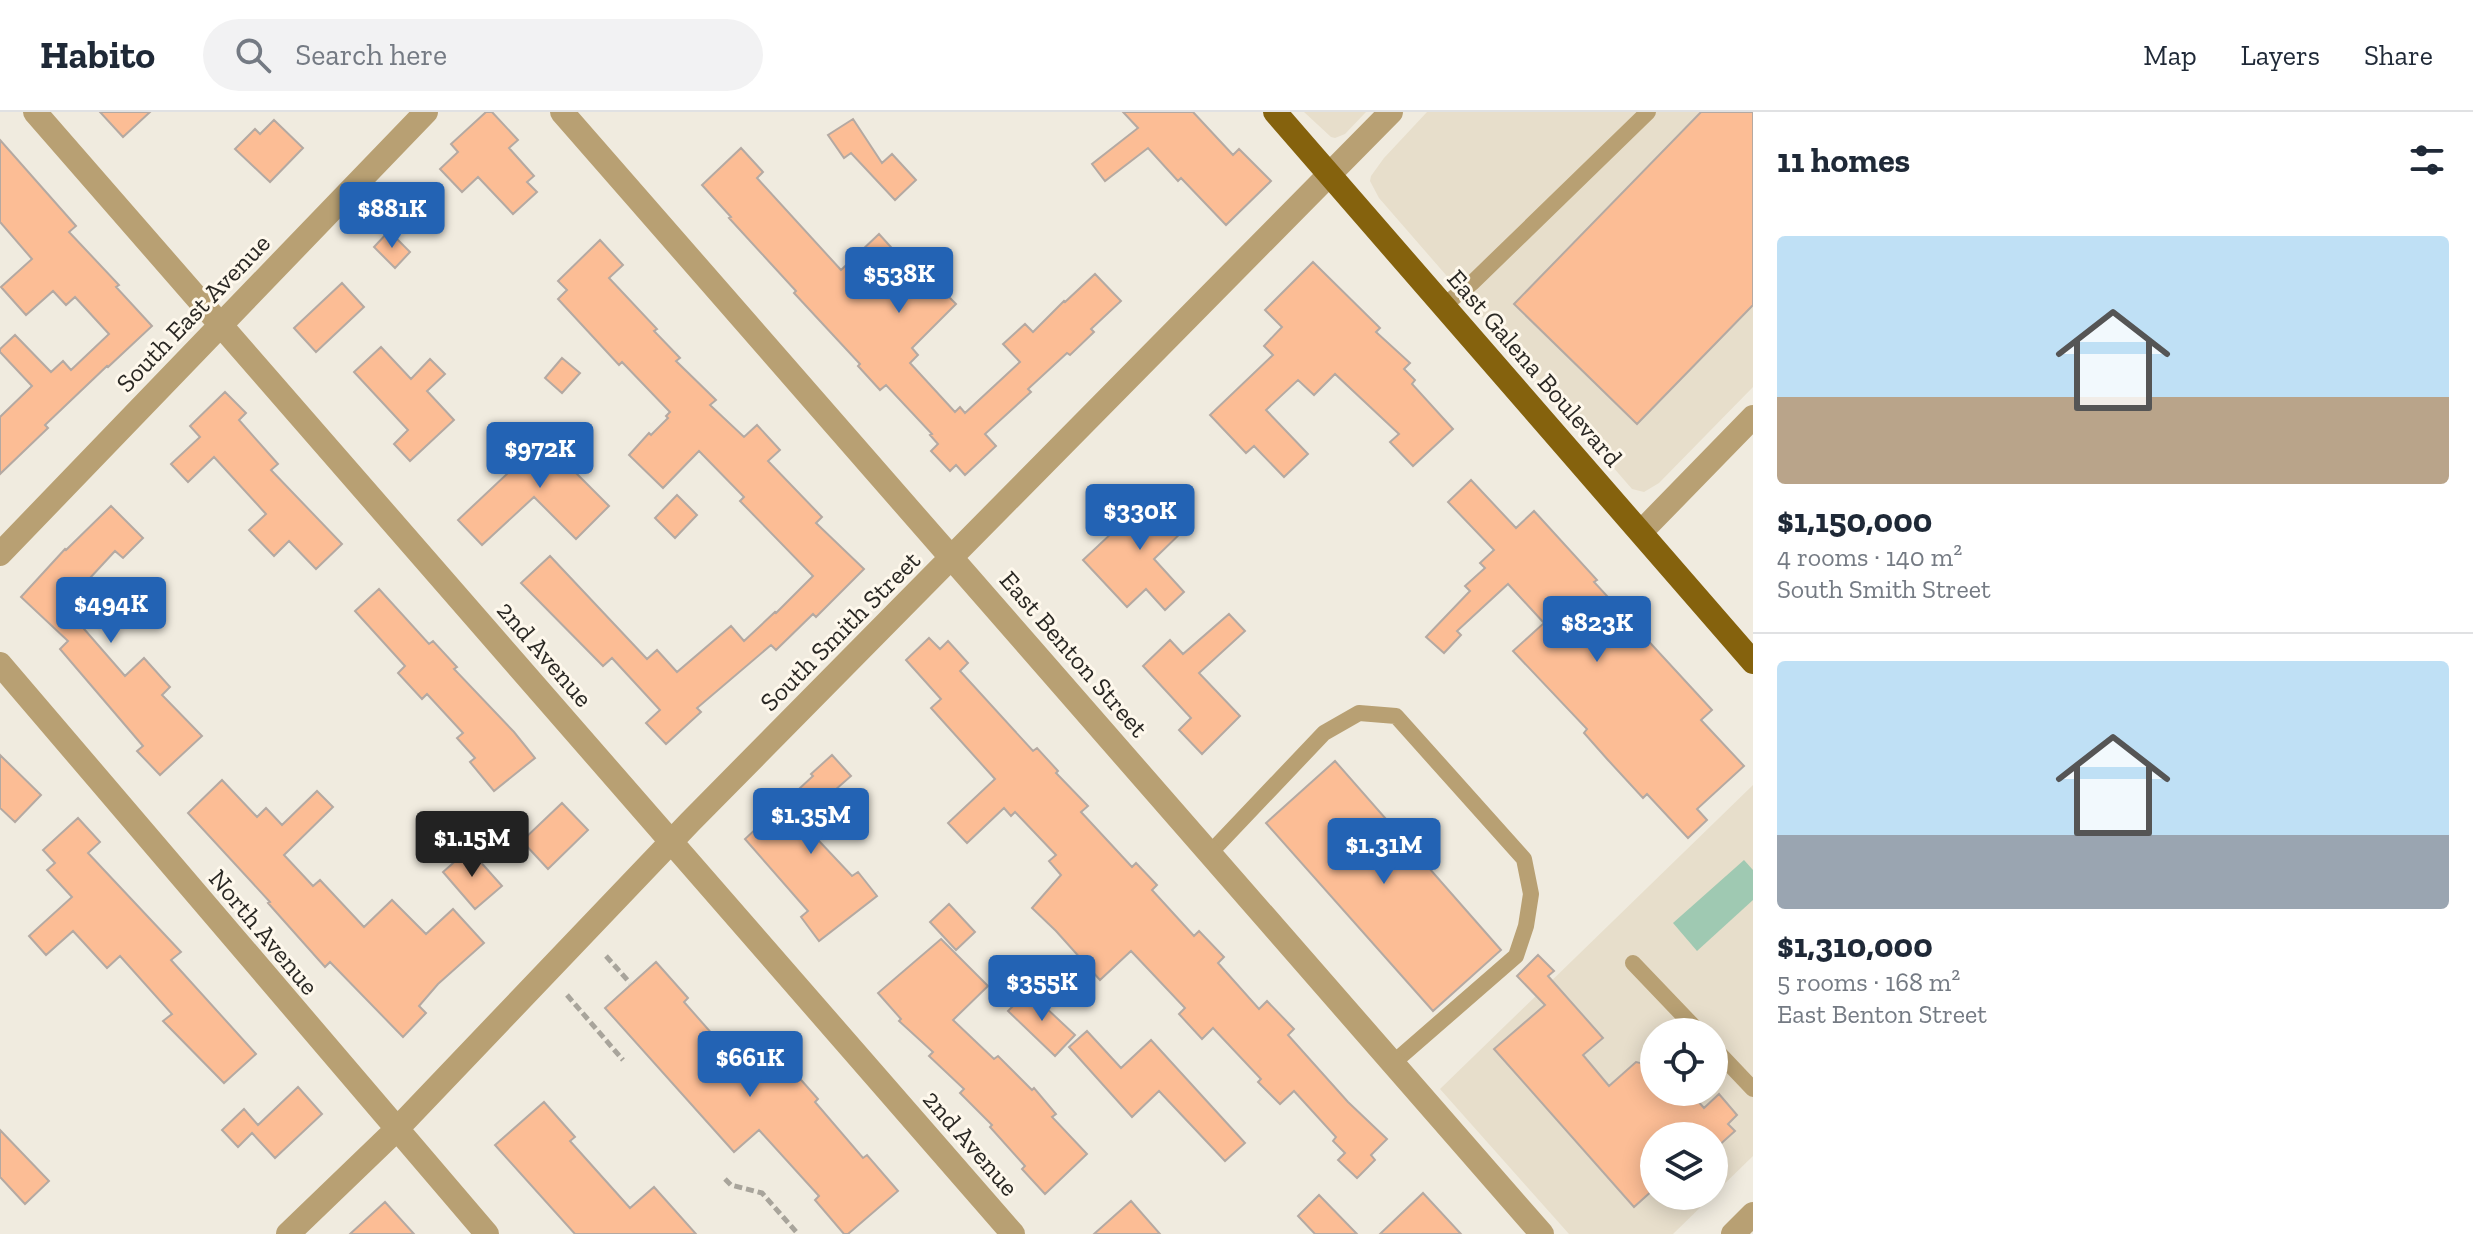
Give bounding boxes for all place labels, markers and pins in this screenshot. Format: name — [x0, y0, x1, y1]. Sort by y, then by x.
pin: $881K — [336, 182, 448, 250]
pin: $538K — [843, 247, 955, 315]
pin: $972K — [484, 422, 596, 490]
pin: $330K — [1084, 484, 1196, 552]
pin: $494K — [55, 577, 167, 645]
pin: $823K — [1541, 596, 1653, 664]
pin: $1.35M — [746, 788, 876, 856]
pin: $1.15M — [407, 811, 537, 879]
pin: $1.31M — [1319, 818, 1449, 886]
pin: $355K — [986, 955, 1098, 1023]
pin: $661K — [694, 1031, 806, 1099]

